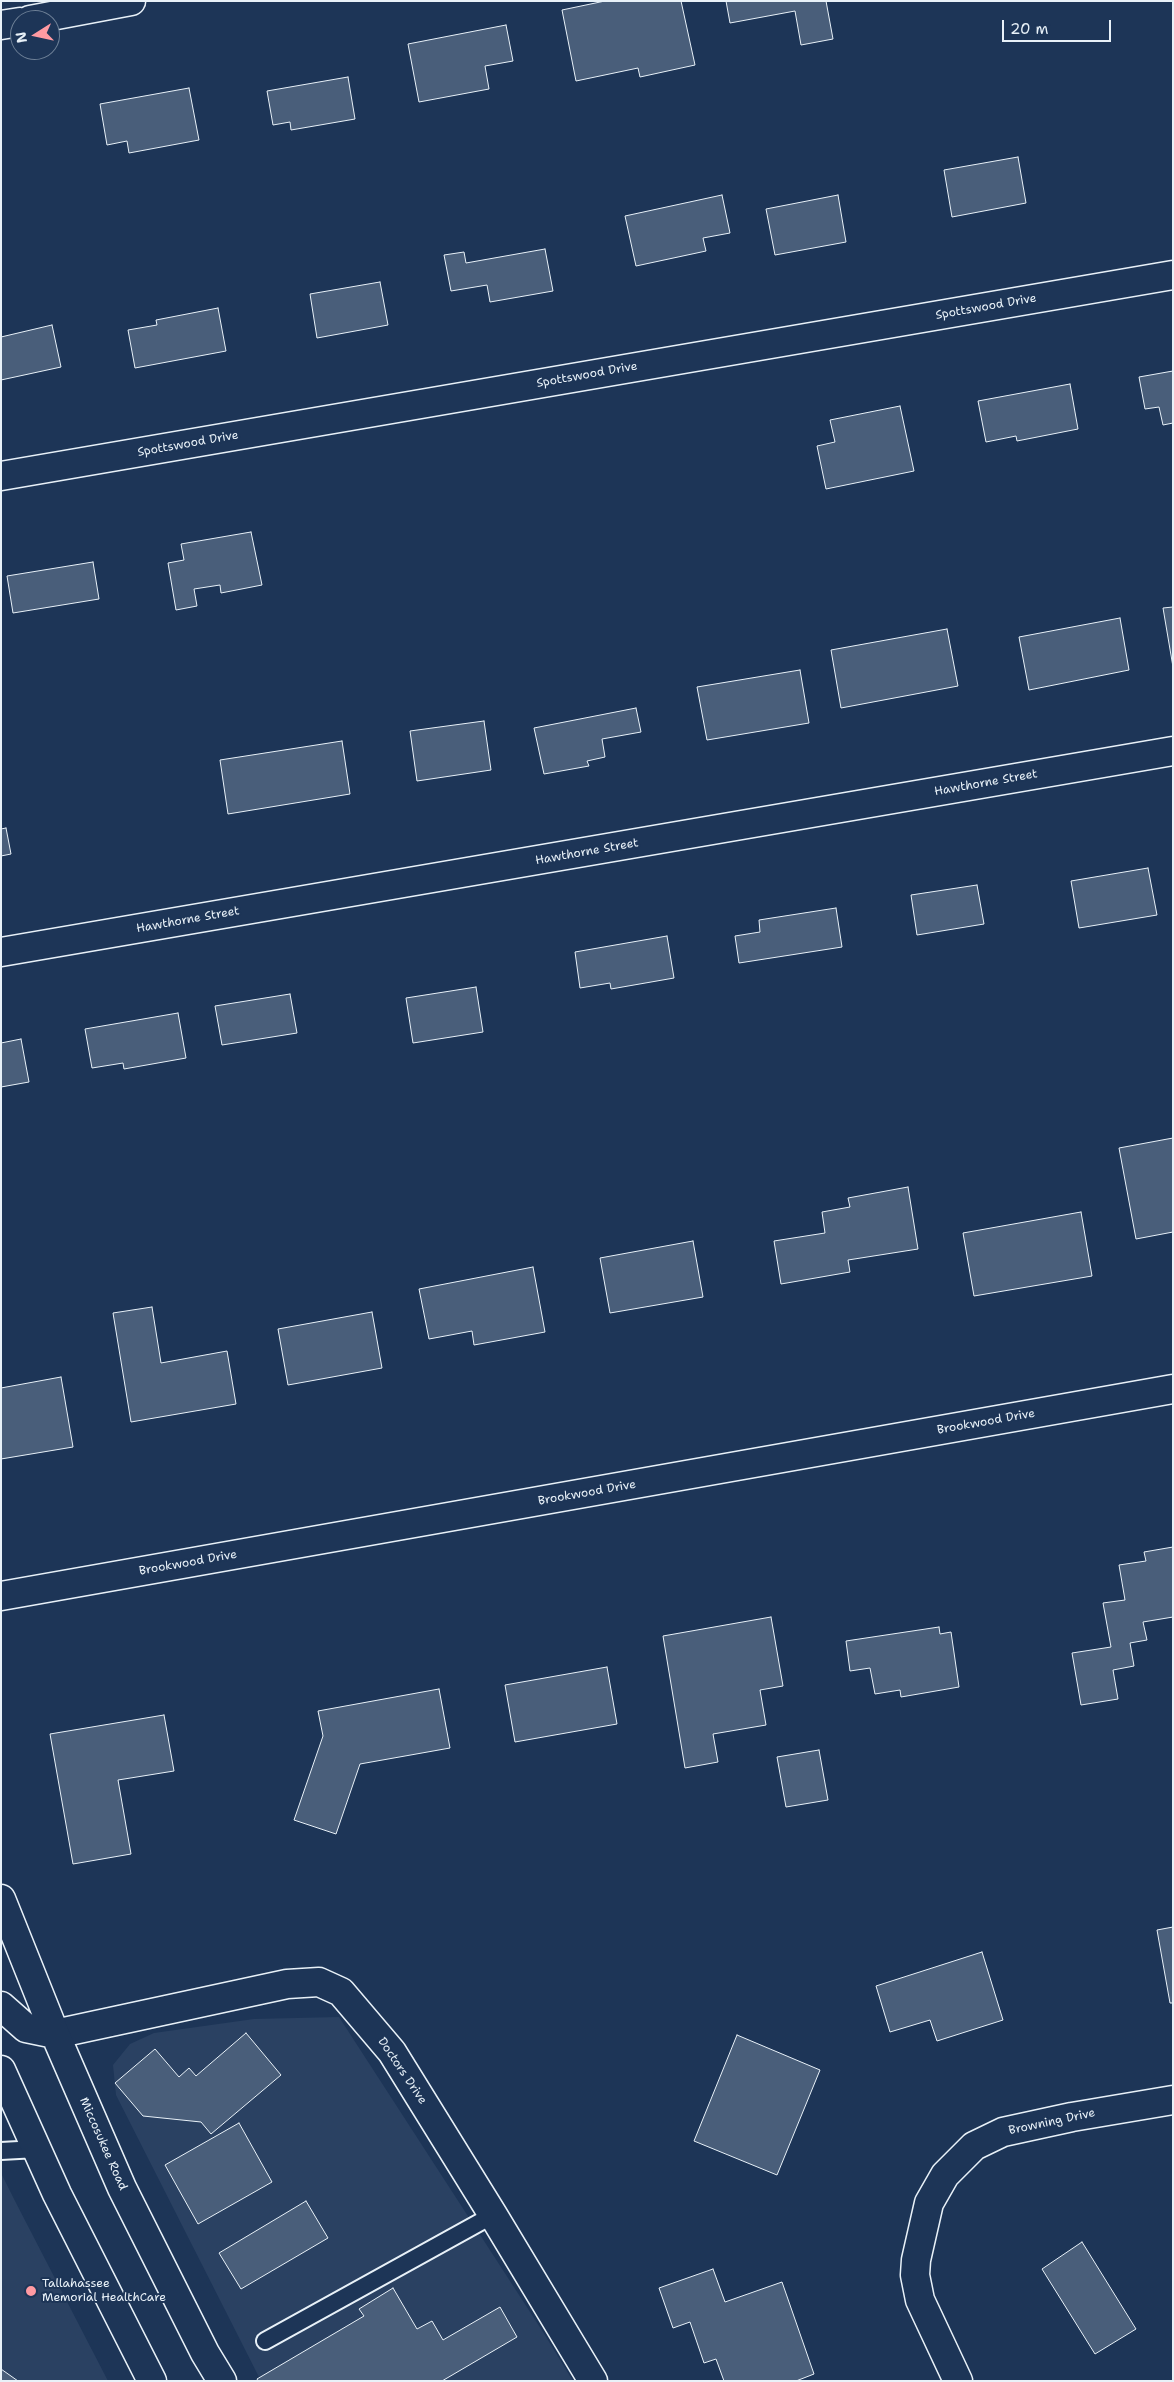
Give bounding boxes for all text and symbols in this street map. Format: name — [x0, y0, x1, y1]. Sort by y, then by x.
north arrow — [10, 10, 60, 60]
scale bar — [1004, 10, 1113, 42]
text: 20 m — [1010, 19, 1049, 39]
text: N — [11, 30, 31, 44]
street label: Spottswood Drive — [934, 291, 1038, 323]
street label: Spottswood Drive — [535, 359, 639, 391]
street label: Spottswood Drive — [136, 428, 240, 460]
street label: Hawthorne Street — [933, 767, 1039, 799]
street label: Hawthorne Street — [534, 836, 640, 868]
street label: Hawthorne Street — [135, 904, 241, 936]
street label: Brookwood Drive — [936, 1406, 1036, 1438]
street label: Brookwood Drive — [537, 1477, 637, 1509]
street label: Brookwood Drive — [138, 1547, 238, 1579]
street label: Doctors Drive — [374, 2035, 430, 2107]
street label: Miccosukee Road — [76, 2095, 130, 2193]
street label: Browning Drive — [1007, 2106, 1097, 2138]
place label: Tallahassee Memorial HealthCare — [42, 2277, 166, 2305]
marker: Tallahassee Memorial HealthCare — [24, 2284, 38, 2298]

